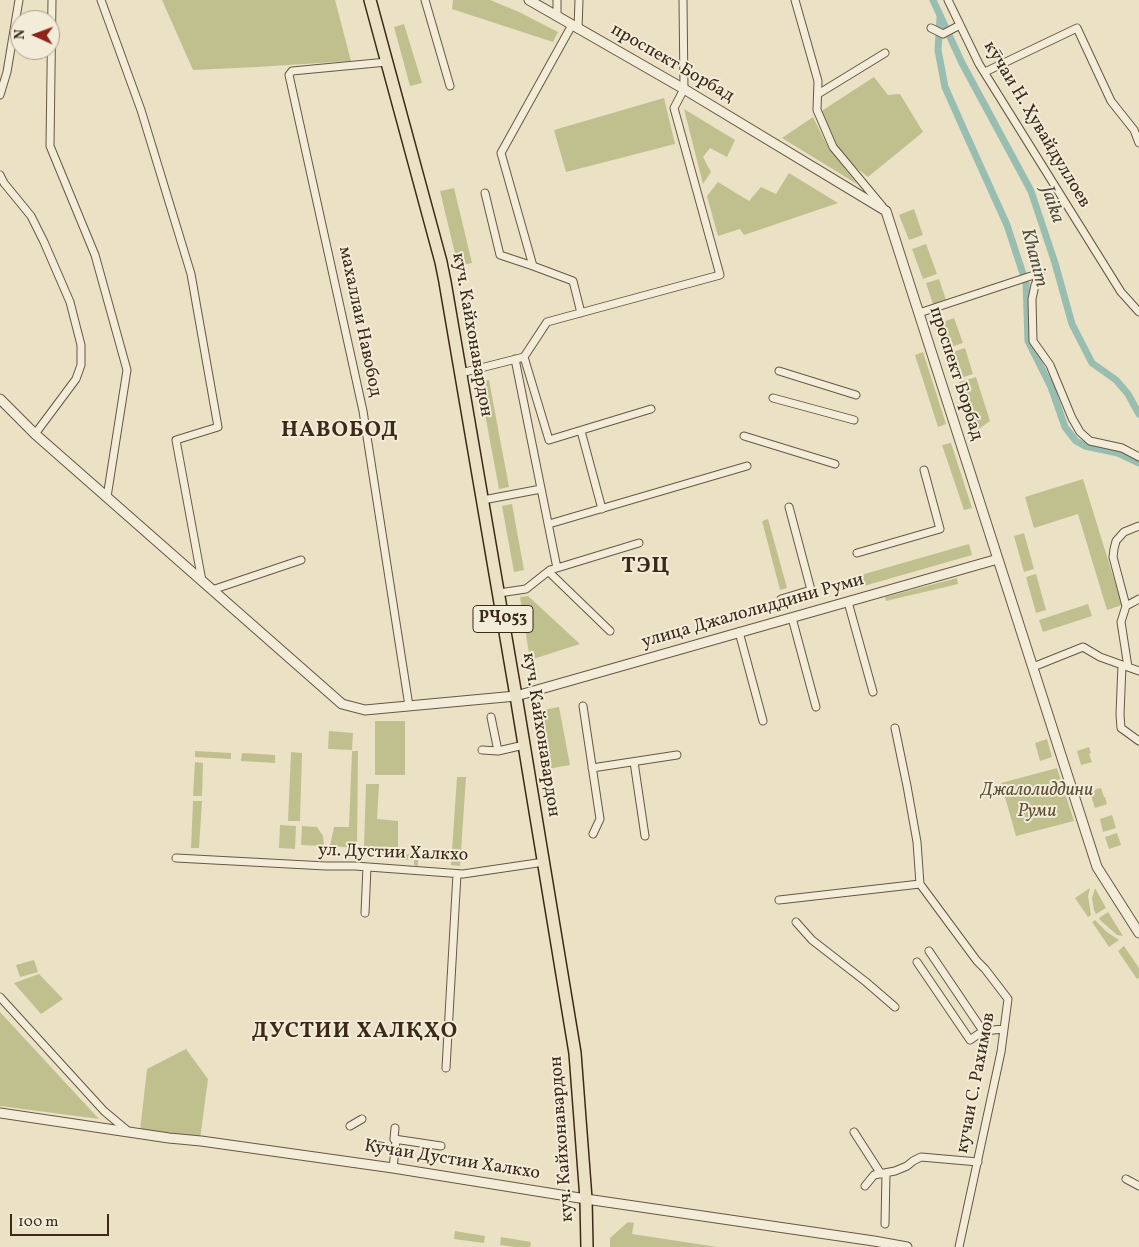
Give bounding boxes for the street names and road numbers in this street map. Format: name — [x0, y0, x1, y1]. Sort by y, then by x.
street label: проспект Борбад — [606, 20, 738, 108]
street label: кӯчаи Н. Ҳувайдуллоев — [978, 38, 1094, 212]
street label: махаллаи Навобод — [333, 245, 385, 399]
street label: куч. Кайхонавардон — [446, 251, 496, 419]
street label: проспект Борбад — [923, 304, 987, 444]
street label: улица Джалолиддини Руми — [639, 570, 867, 654]
road number: РҶ053 — [473, 606, 533, 632]
street label: куч. Кайхонавардон — [516, 651, 564, 819]
street label: ул. Дустии Халкхо — [317, 841, 469, 867]
street label: кучаи С. Рахимов — [953, 1011, 1001, 1155]
street label: куч. Кайхонавардон — [546, 1055, 580, 1223]
street label: Кӯчаи Дустии Халкхо — [363, 1136, 541, 1186]

